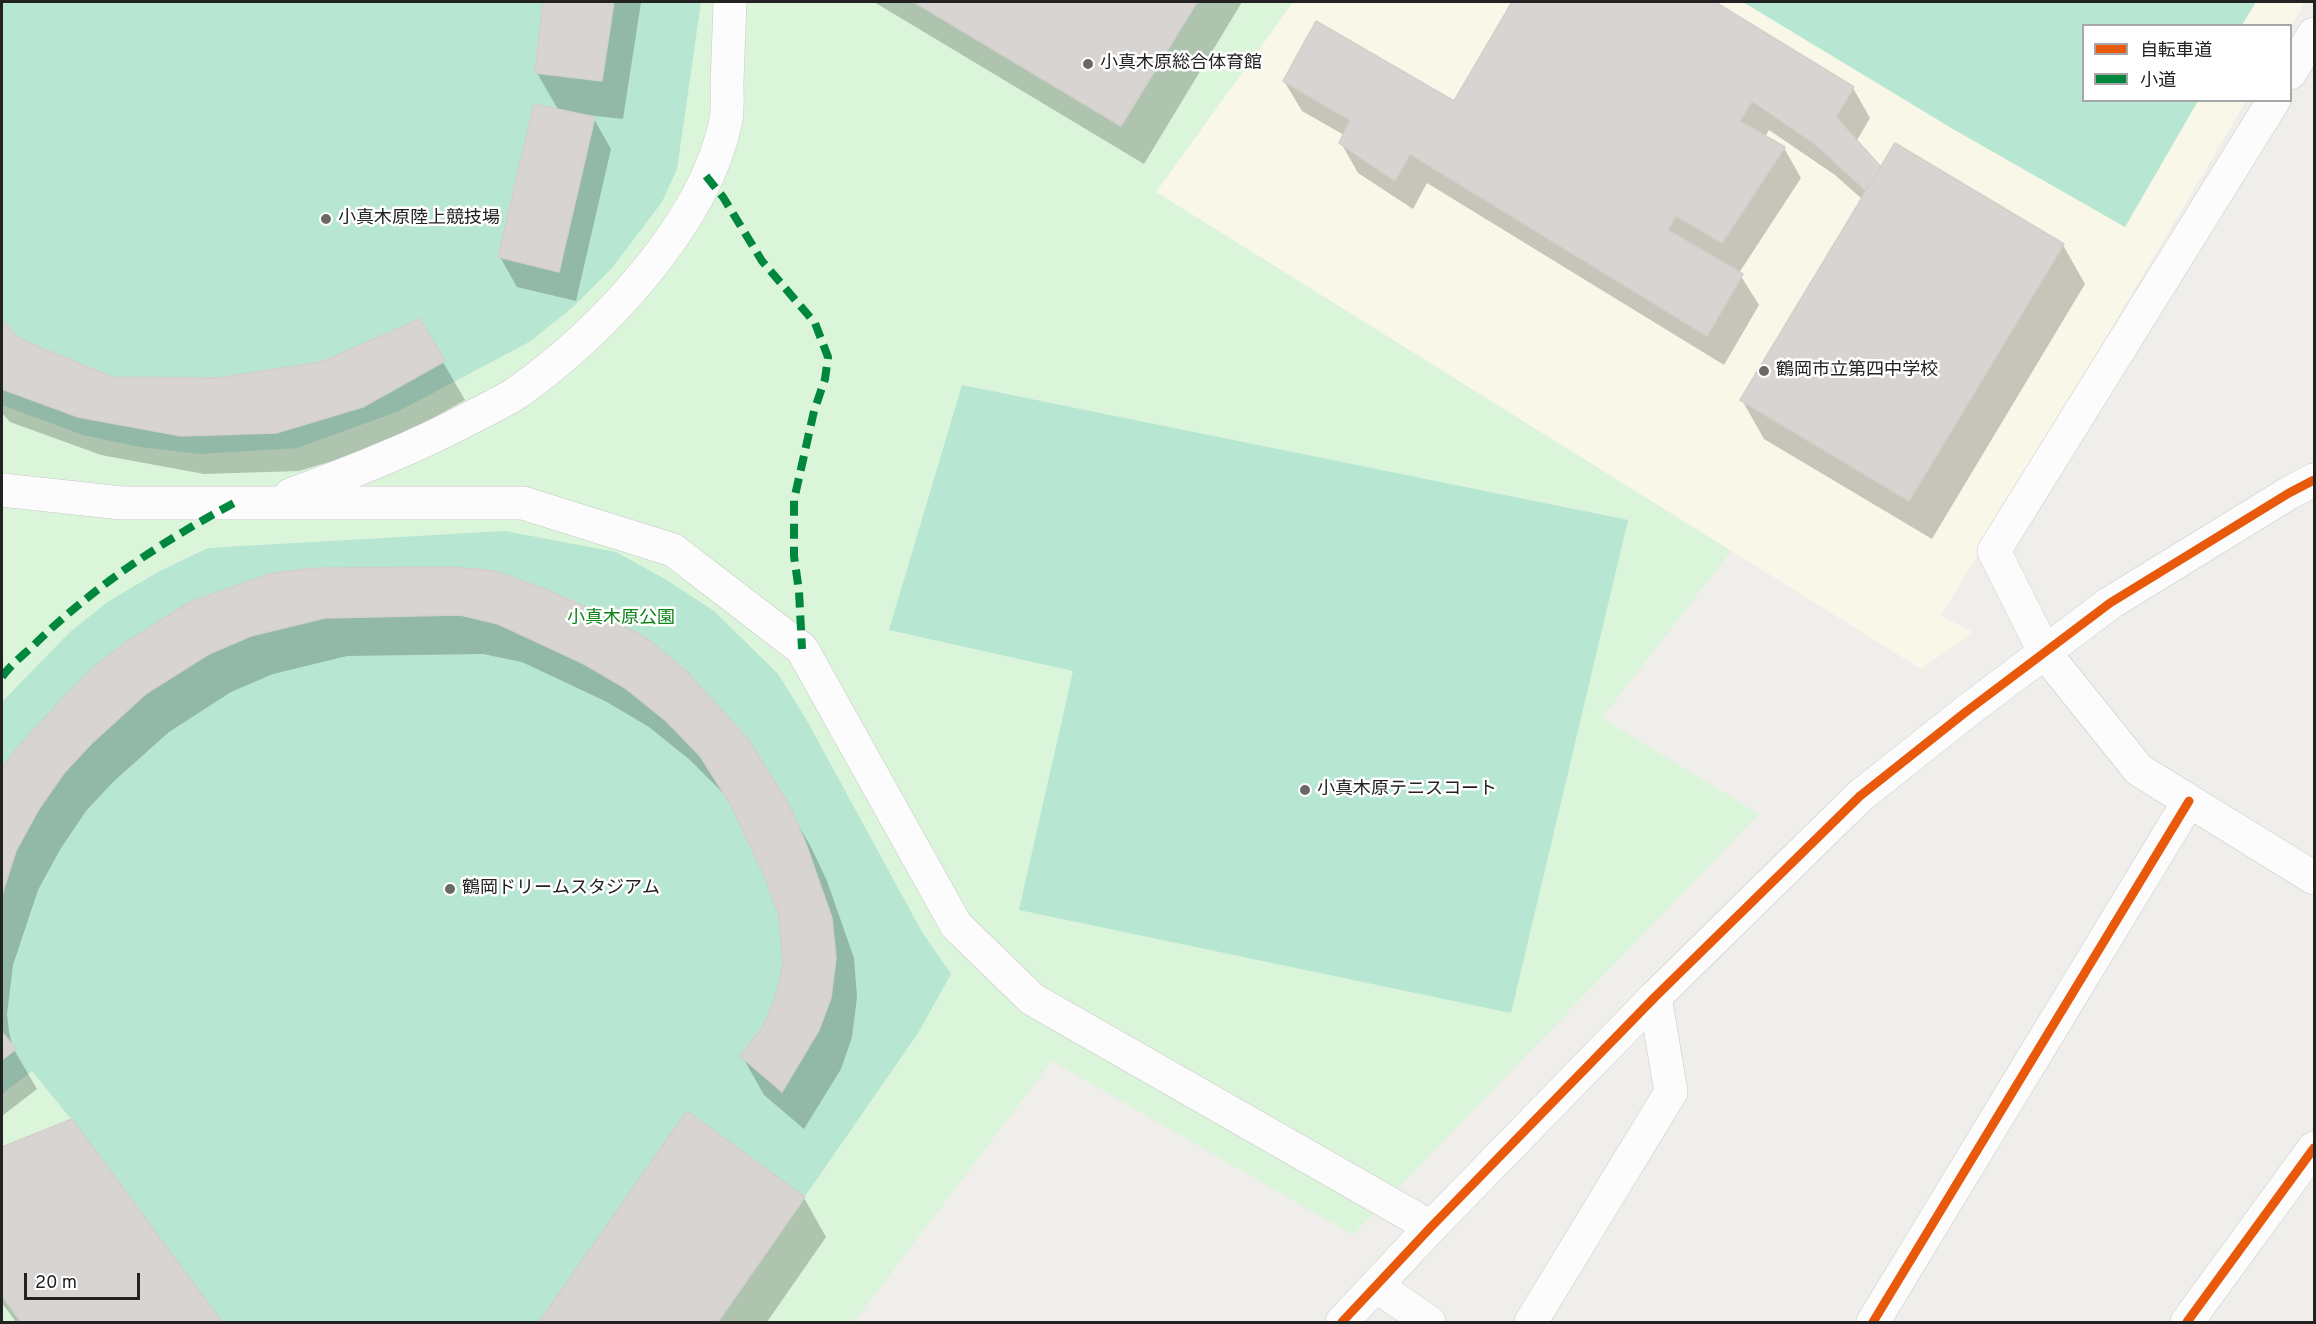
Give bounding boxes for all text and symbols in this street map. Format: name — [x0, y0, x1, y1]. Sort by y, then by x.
legend — [2082, 24, 2292, 102]
text: 自転車道 — [2140, 40, 2212, 63]
place label: 小真木原総合体育館 — [1100, 53, 1262, 75]
marker: 小真木原総合体育館 — [1081, 57, 1095, 71]
text: 小道 — [2140, 70, 2176, 93]
place label: 小真木原陸上競技場 — [338, 208, 500, 230]
marker: 小真木原陸上競技場 — [319, 212, 333, 226]
place label: 鶴岡市立第四中学校 — [1776, 360, 1938, 382]
marker: 鶴岡市立第四中学校 — [1757, 364, 1771, 378]
park label: 小真木原公園 — [567, 608, 675, 630]
place label: 小真木原テニスコート — [1317, 779, 1497, 801]
marker: 小真木原テニスコート — [1298, 783, 1312, 797]
place label: 鶴岡ドリームスタジアム — [462, 878, 660, 900]
marker: 鶴岡ドリームスタジアム — [443, 882, 457, 896]
scale bar — [27, 1261, 142, 1299]
text: 20 m — [35, 1272, 77, 1295]

